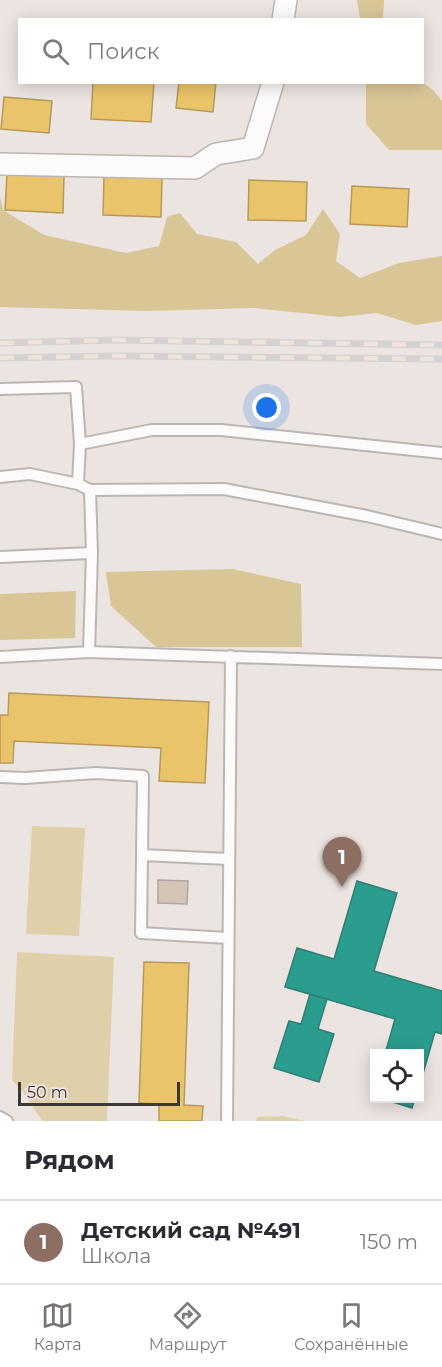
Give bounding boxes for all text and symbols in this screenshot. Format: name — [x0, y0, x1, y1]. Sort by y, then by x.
search box — [18, 18, 424, 84]
icon: search — [39, 35, 72, 68]
text: Поиск — [87, 38, 159, 65]
your location — [252, 393, 281, 422]
pin: 1 — [322, 838, 362, 887]
map controls — [370, 1049, 424, 1103]
button: locate — [370, 1049, 424, 1103]
scale bar — [18, 1079, 180, 1106]
text: 50 m — [27, 1083, 68, 1102]
text: Рядом — [24, 1144, 115, 1176]
text: Детский сад №491 — [81, 1217, 301, 1244]
text: 1 — [40, 1230, 47, 1254]
text: 150 m — [360, 1230, 418, 1254]
text: Школа — [81, 1244, 151, 1268]
tab: Карта — [34, 1299, 82, 1354]
tab: Маршрут — [149, 1299, 227, 1354]
tab: Сохранённые — [294, 1299, 408, 1354]

